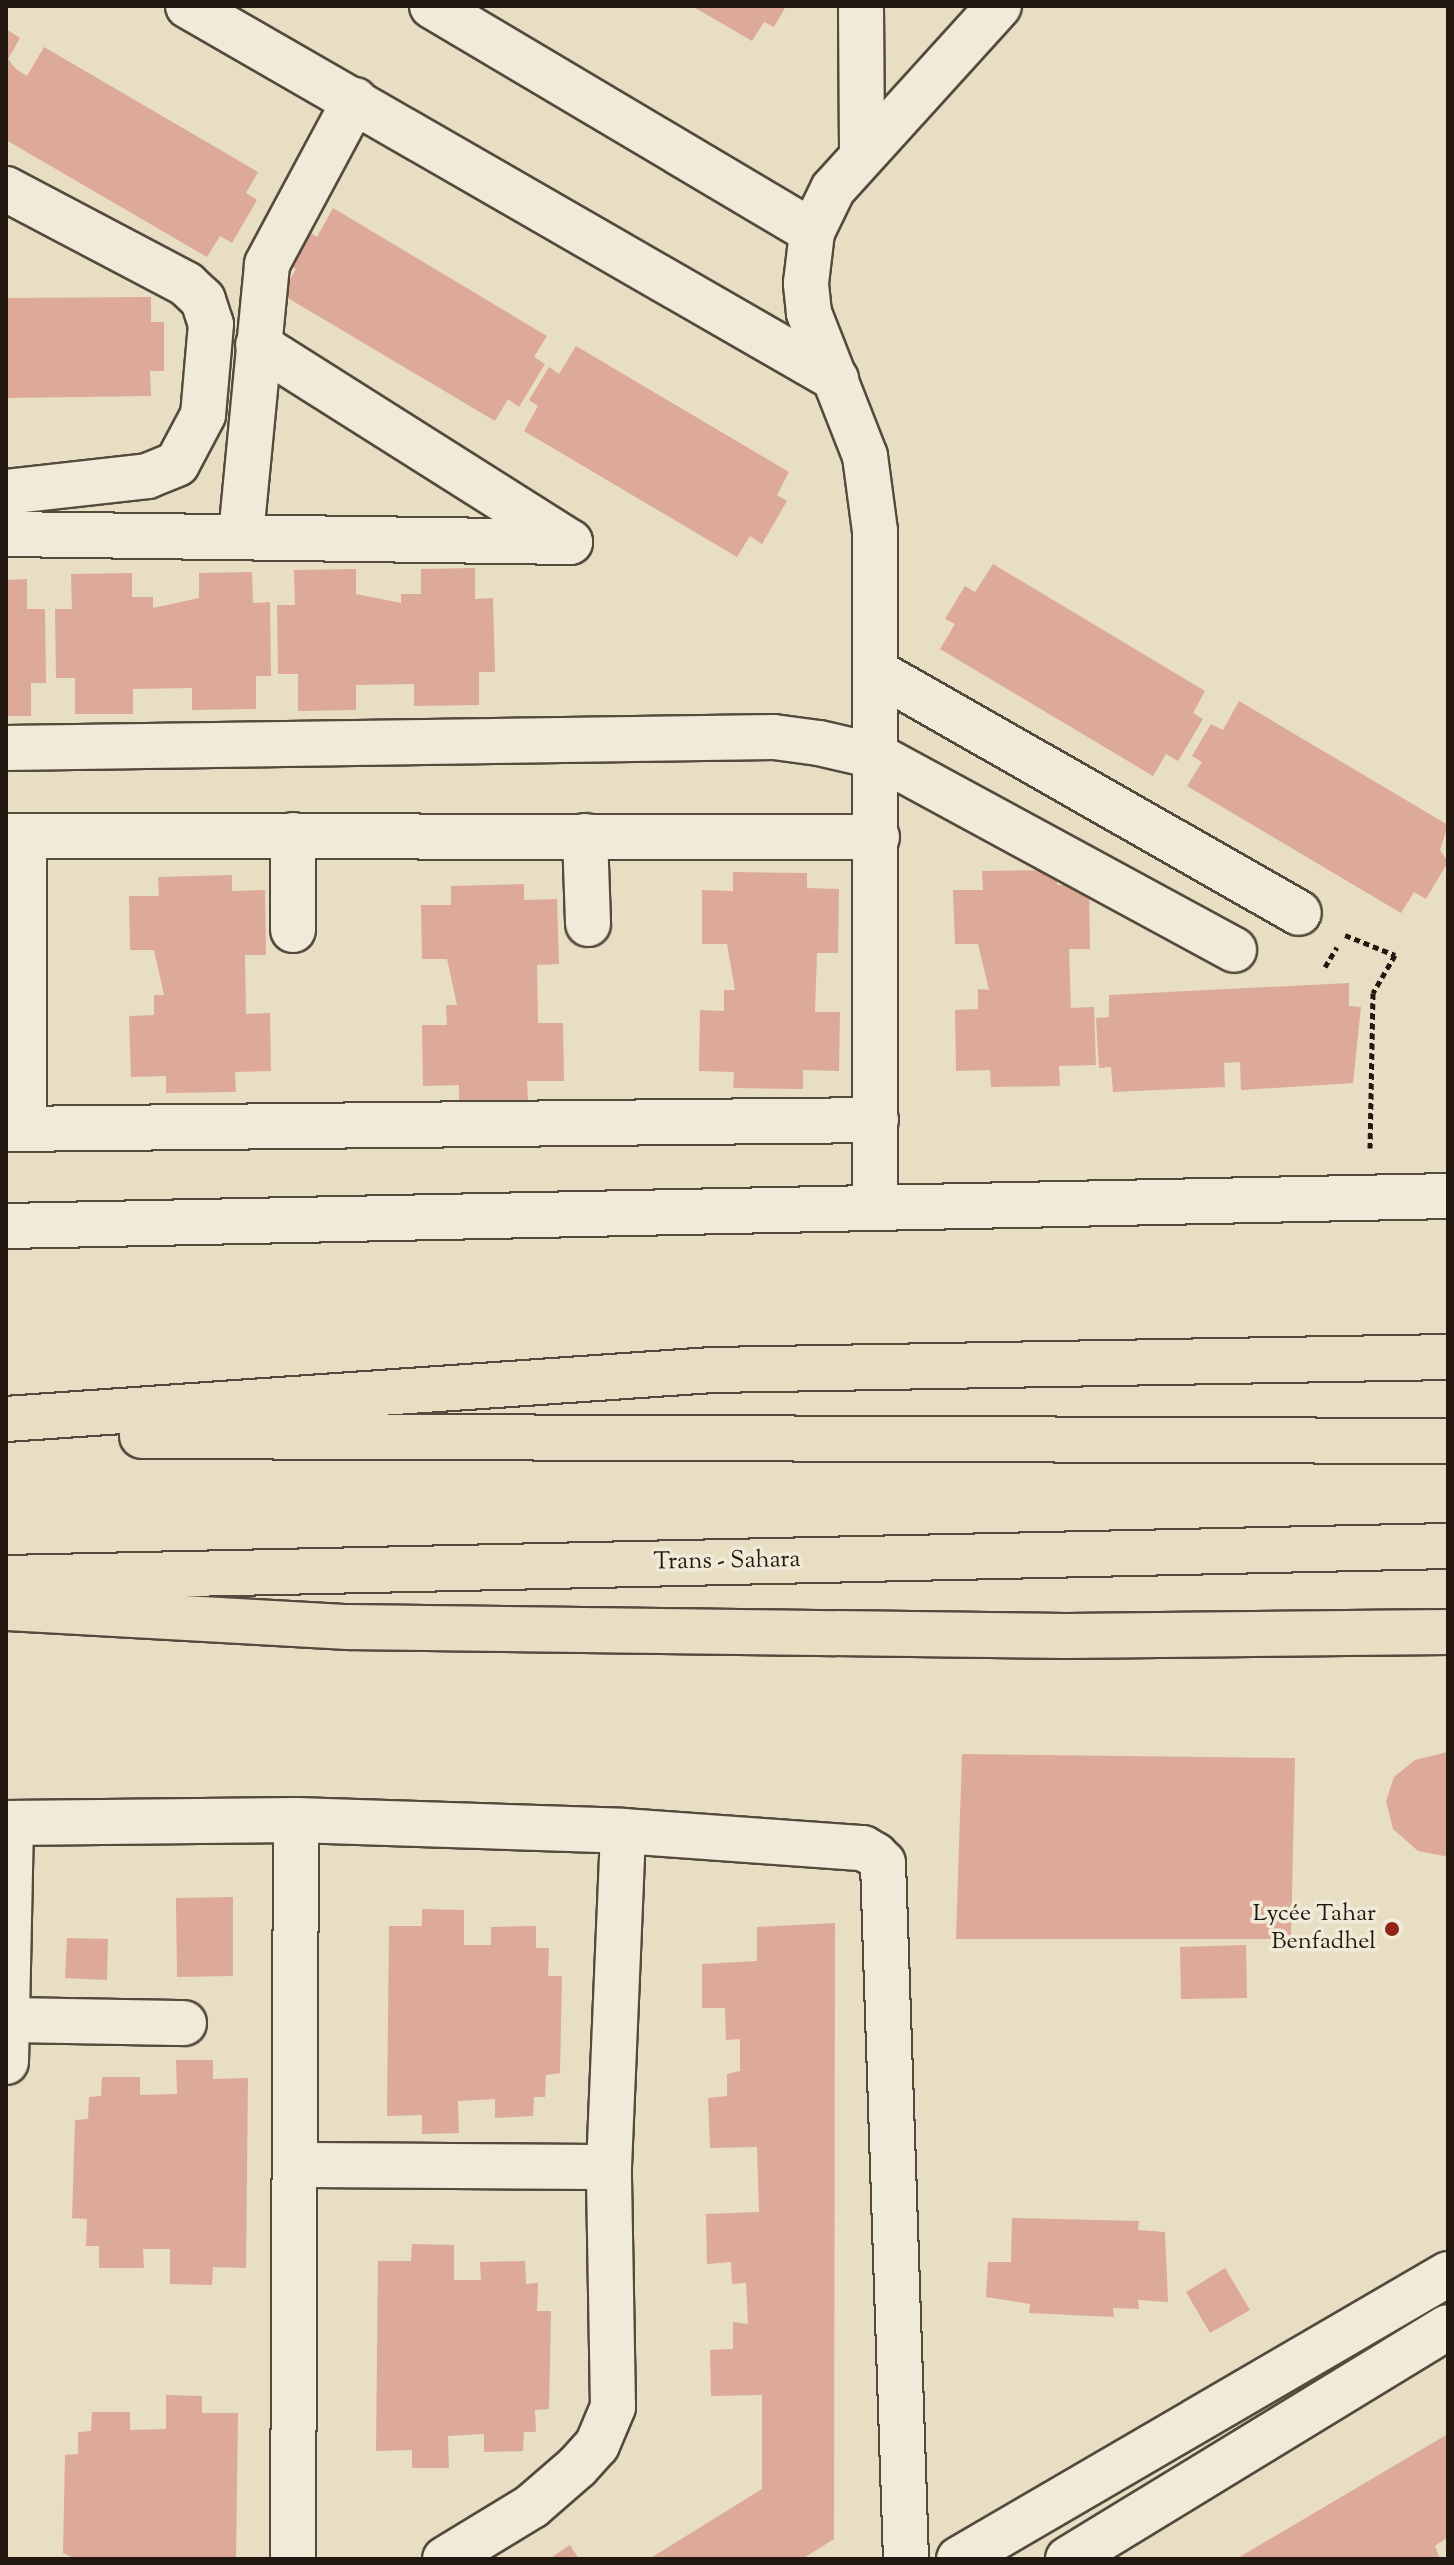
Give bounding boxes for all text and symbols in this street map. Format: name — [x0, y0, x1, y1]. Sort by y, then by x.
street label: Trans - Sahara — [653, 1546, 801, 1578]
place label: Lycée Tahar Benfadhel — [1253, 1901, 1376, 1957]
marker: Lycée Tahar Benfadhel — [1383, 1920, 1401, 1938]

